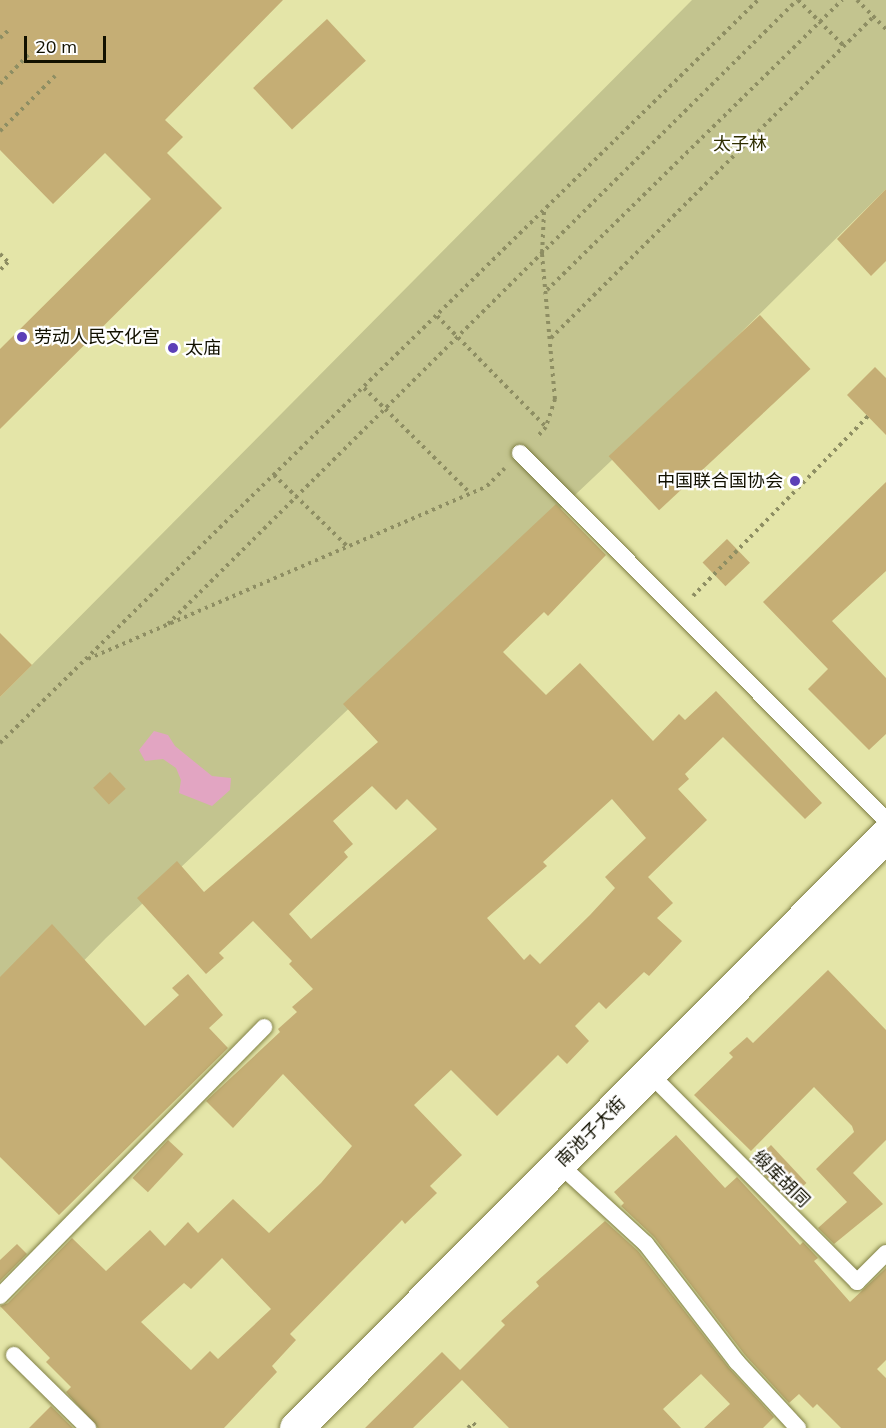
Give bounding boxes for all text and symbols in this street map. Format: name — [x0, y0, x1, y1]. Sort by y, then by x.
scale bar — [27, 24, 110, 62]
text: 20 m — [35, 35, 77, 58]
park label: 太子林 — [713, 133, 767, 155]
place label: 劳动人民文化宫 — [34, 326, 160, 348]
marker: 劳动人民文化宫 — [15, 330, 29, 344]
place label: 太庙 — [185, 337, 221, 359]
marker: 太庙 — [166, 341, 180, 355]
place label: 中国联合国协会 — [657, 470, 783, 492]
marker: 中国联合国协会 — [788, 474, 802, 488]
street label: 南池子大街 — [552, 1093, 630, 1171]
street label: 缎库胡同 — [748, 1146, 814, 1212]

